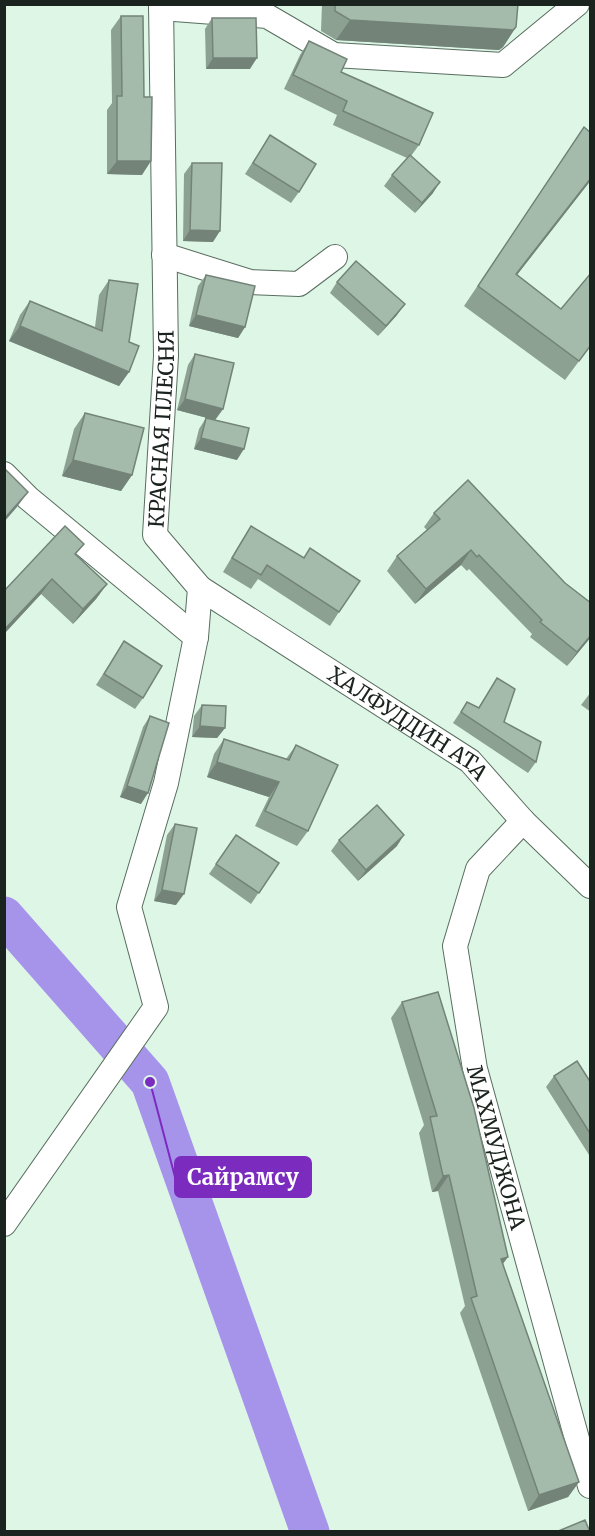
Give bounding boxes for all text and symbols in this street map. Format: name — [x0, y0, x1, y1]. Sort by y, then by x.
street label: КРАСНАЯ ПЛЕСНЯ — [142, 330, 180, 529]
street label: ХАЛФУДДИН АТА — [323, 660, 494, 786]
street label: МАХМУДЖОНА — [461, 1062, 532, 1233]
callout: Сайрамсу — [175, 1157, 311, 1197]
text: Сайрамсу — [187, 1163, 300, 1191]

